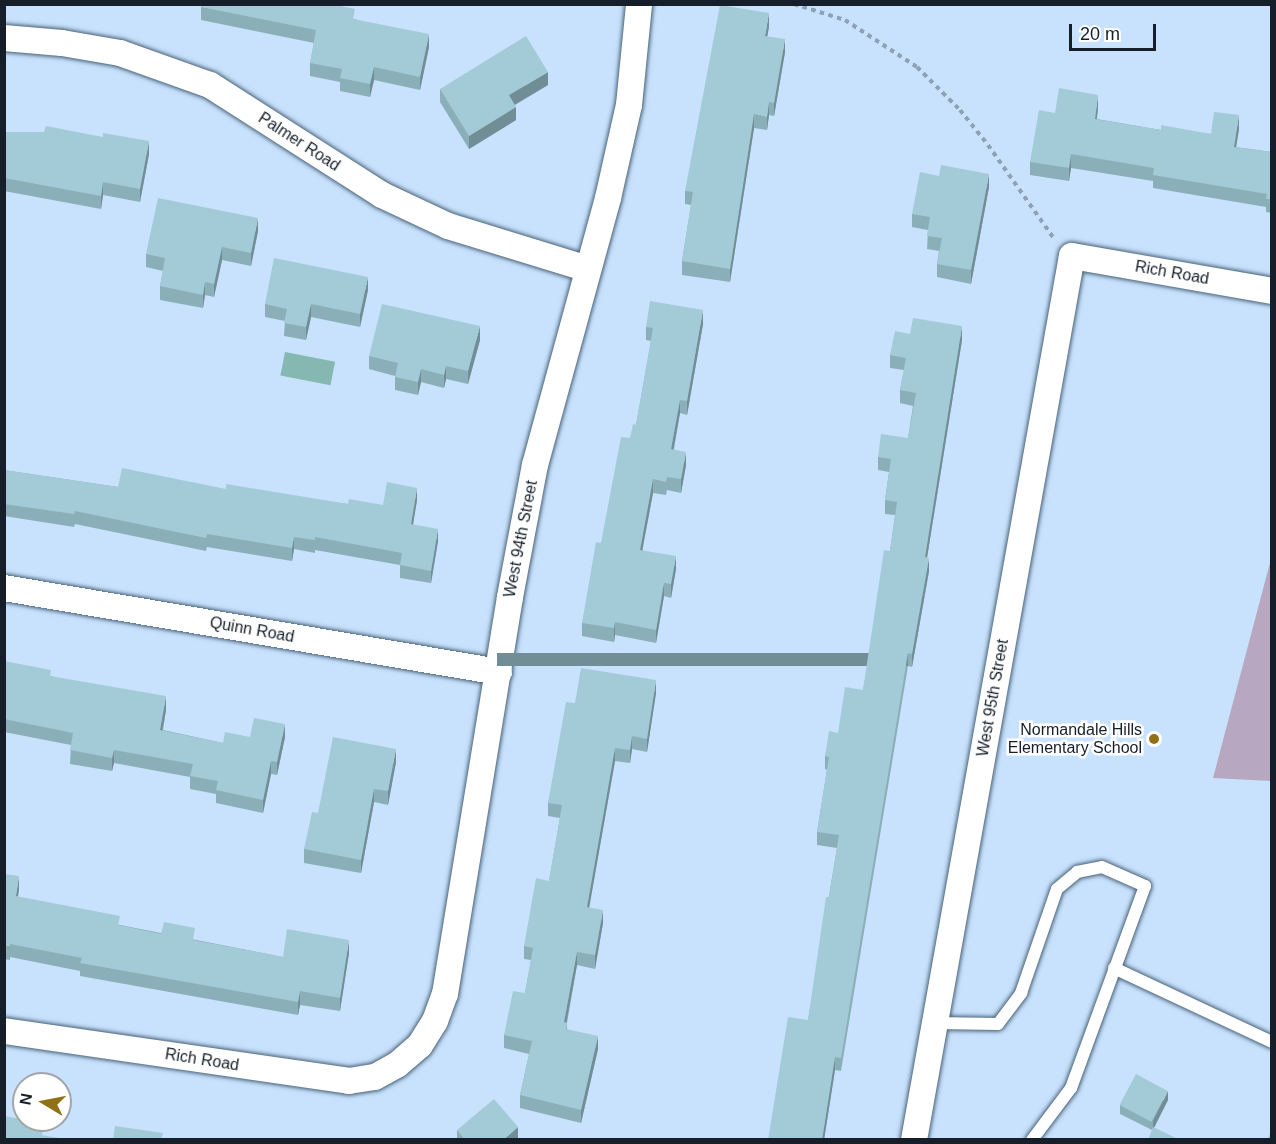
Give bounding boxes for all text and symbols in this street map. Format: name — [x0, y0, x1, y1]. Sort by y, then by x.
scale bar — [1072, 12, 1159, 50]
text: 20 m — [1080, 24, 1120, 44]
street label: Palmer Road — [255, 109, 343, 175]
street label: Rich Road — [1134, 257, 1210, 289]
street label: West 94th Street — [500, 479, 542, 599]
street label: Quinn Road — [208, 613, 296, 647]
street label: West 95th Street — [973, 638, 1013, 758]
place label: Normandale Hills Elementary School — [1008, 720, 1142, 758]
marker: Normandale Hills Elementary School — [1147, 732, 1161, 746]
street label: Rich Road — [164, 1045, 240, 1075]
north arrow — [12, 1072, 72, 1132]
text: N — [16, 1092, 35, 1106]

